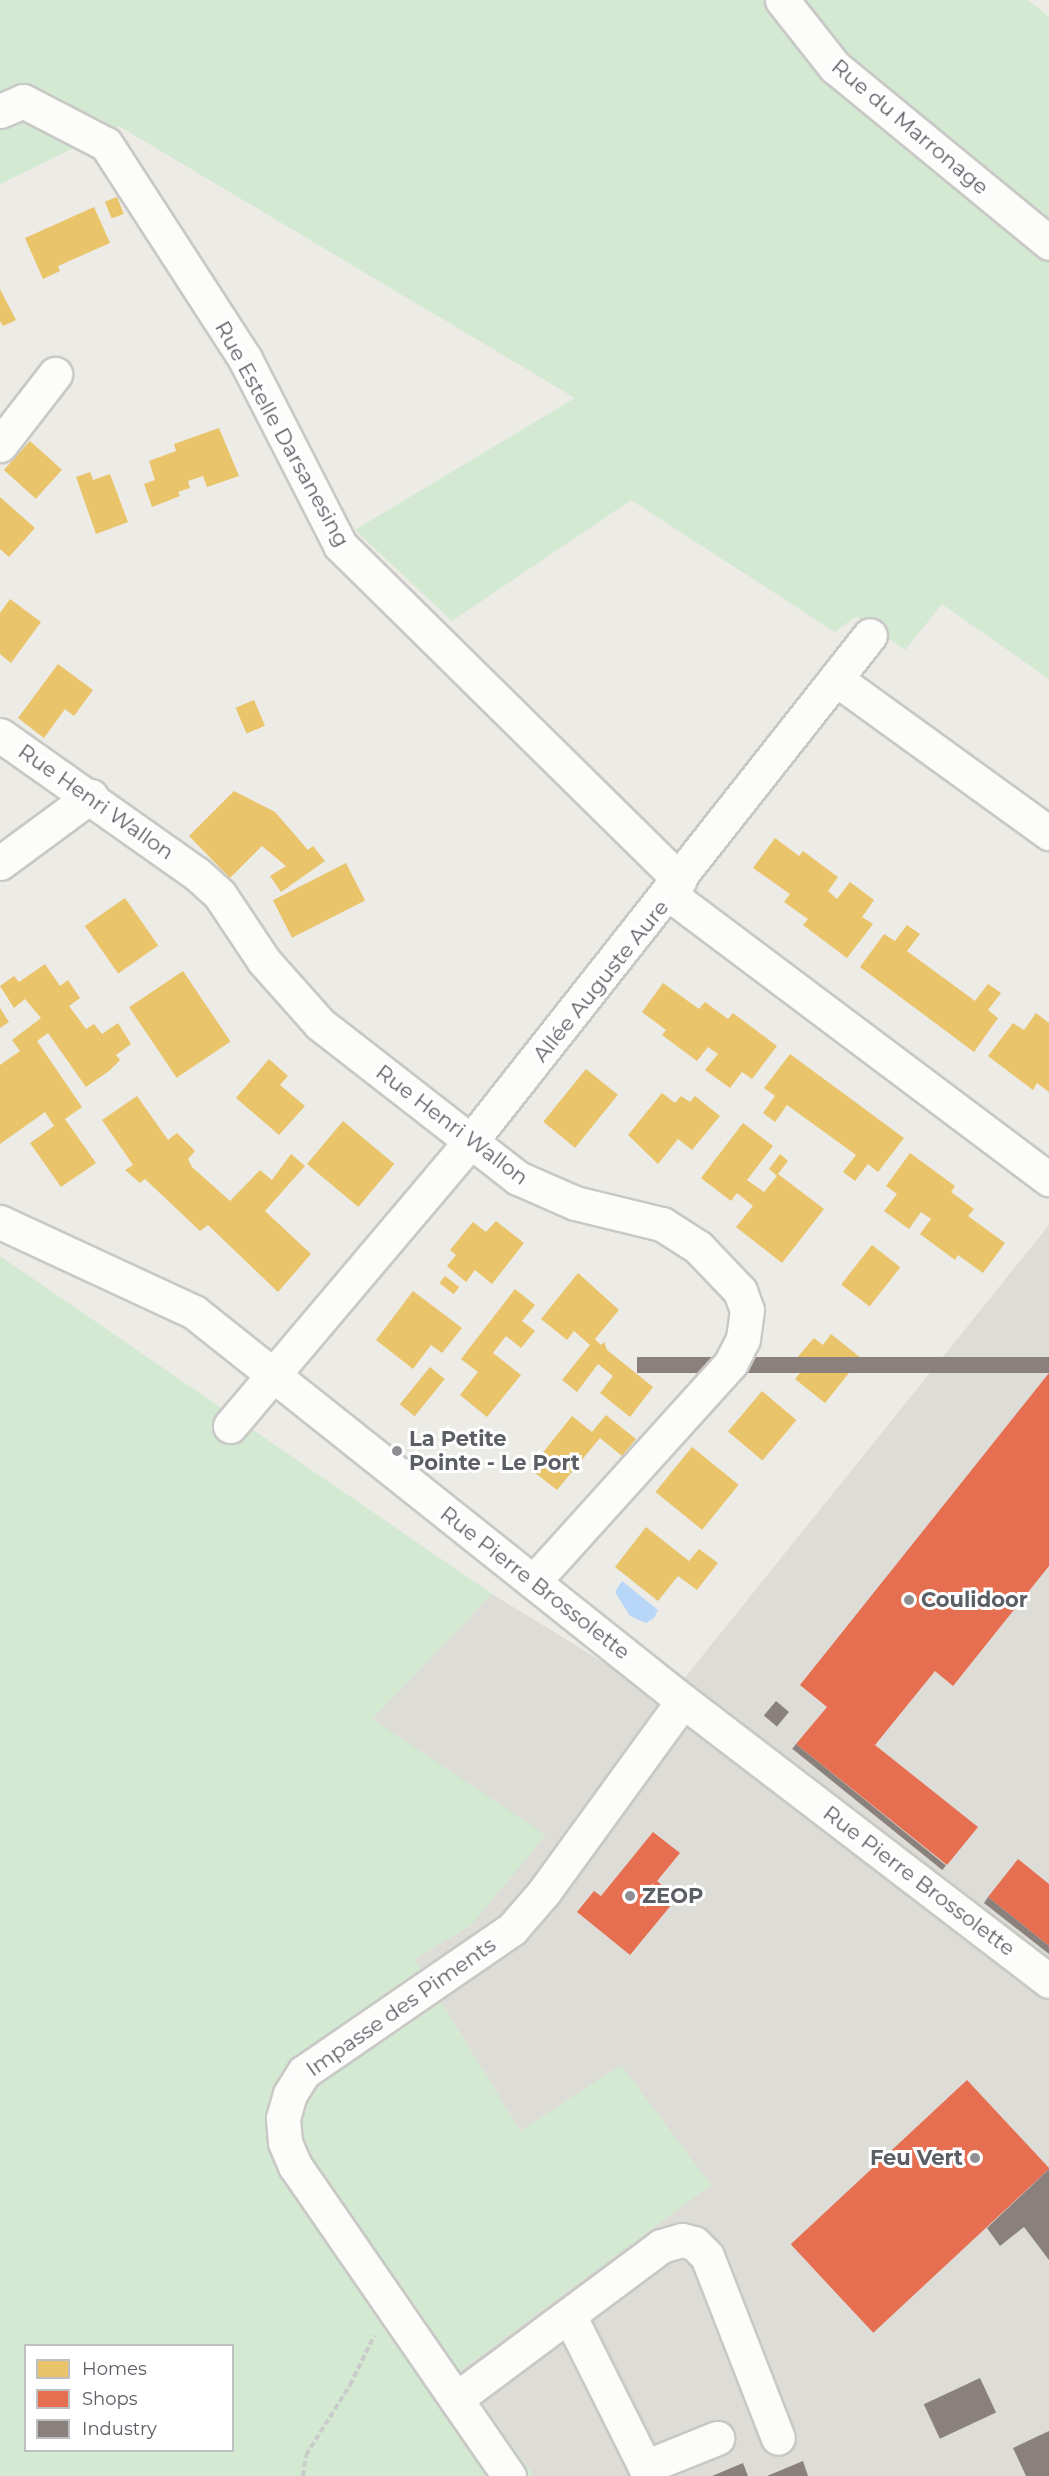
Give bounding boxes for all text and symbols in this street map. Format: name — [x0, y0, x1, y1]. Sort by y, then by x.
street label: Rue du Marronage — [826, 54, 994, 200]
street label: Rue Estelle Darsanesing — [209, 317, 355, 551]
street label: Rue Henri Wallon — [13, 739, 179, 865]
street label: Allée Auguste Aure — [528, 895, 674, 1067]
street label: Rue Henri Wallon — [371, 1060, 533, 1190]
place label: La Petite Pointe - Le Port — [409, 1426, 580, 1476]
marker: La Petite Pointe - Le Port — [390, 1444, 404, 1458]
street label: Rue Pierre Brossolette — [435, 1501, 635, 1665]
place label: Coulidoor — [921, 1587, 1028, 1613]
marker: Coulidoor — [902, 1593, 916, 1607]
street label: Rue Pierre Brossolette — [818, 1801, 1020, 1961]
place label: ZEOP — [642, 1883, 703, 1909]
marker: ZEOP — [623, 1889, 637, 1903]
street label: Impasse des Piments — [302, 1932, 500, 2082]
place label: Feu Vert — [870, 2145, 963, 2171]
marker: Feu Vert — [968, 2151, 982, 2165]
legend — [24, 2344, 234, 2452]
text: Homes — [82, 2358, 147, 2380]
text: Shops — [82, 2388, 138, 2410]
text: Industry — [82, 2418, 157, 2440]

